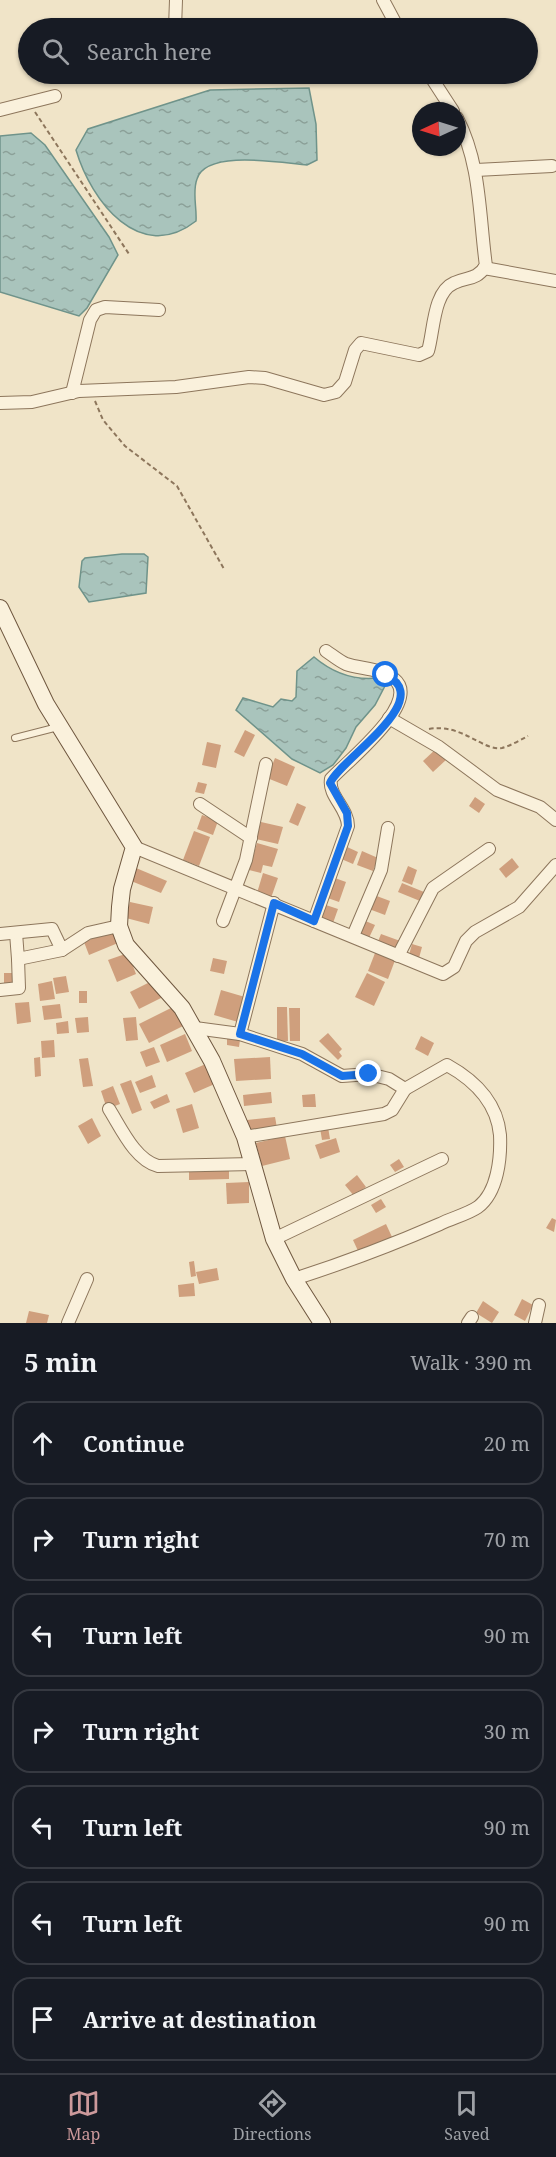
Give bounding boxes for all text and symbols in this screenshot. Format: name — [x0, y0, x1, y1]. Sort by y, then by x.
search box — [18, 18, 538, 84]
icon: search — [39, 35, 72, 68]
text: Search here — [87, 36, 212, 66]
north arrow — [412, 102, 466, 156]
route start — [372, 661, 398, 687]
route end — [355, 1060, 381, 1086]
text: 5 min — [24, 1344, 98, 1380]
text: Walk · 390 m — [410, 1349, 532, 1376]
icon: ahead — [26, 1427, 59, 1460]
text: Continue — [83, 1428, 185, 1458]
text: 20 m — [484, 1430, 530, 1457]
icon: right — [26, 1523, 59, 1556]
text: Turn right — [83, 1524, 199, 1554]
text: 70 m — [484, 1526, 530, 1553]
icon: left — [26, 1619, 59, 1652]
text: Turn left — [83, 1620, 182, 1650]
text: 90 m — [484, 1622, 530, 1649]
icon: right — [26, 1715, 59, 1748]
text: Turn right — [83, 1716, 199, 1746]
text: 30 m — [484, 1718, 530, 1745]
icon: left — [26, 1811, 59, 1844]
text: Turn left — [83, 1812, 182, 1842]
text: 90 m — [484, 1814, 530, 1841]
icon: left — [26, 1907, 59, 1940]
text: Turn left — [83, 1908, 182, 1938]
text: 90 m — [484, 1910, 530, 1937]
icon: arrive — [26, 2003, 59, 2036]
text: Arrive at destination — [83, 2004, 317, 2034]
tab: Map — [66, 2087, 100, 2145]
tab: Directions — [233, 2087, 311, 2145]
tab: Saved — [444, 2087, 490, 2145]

